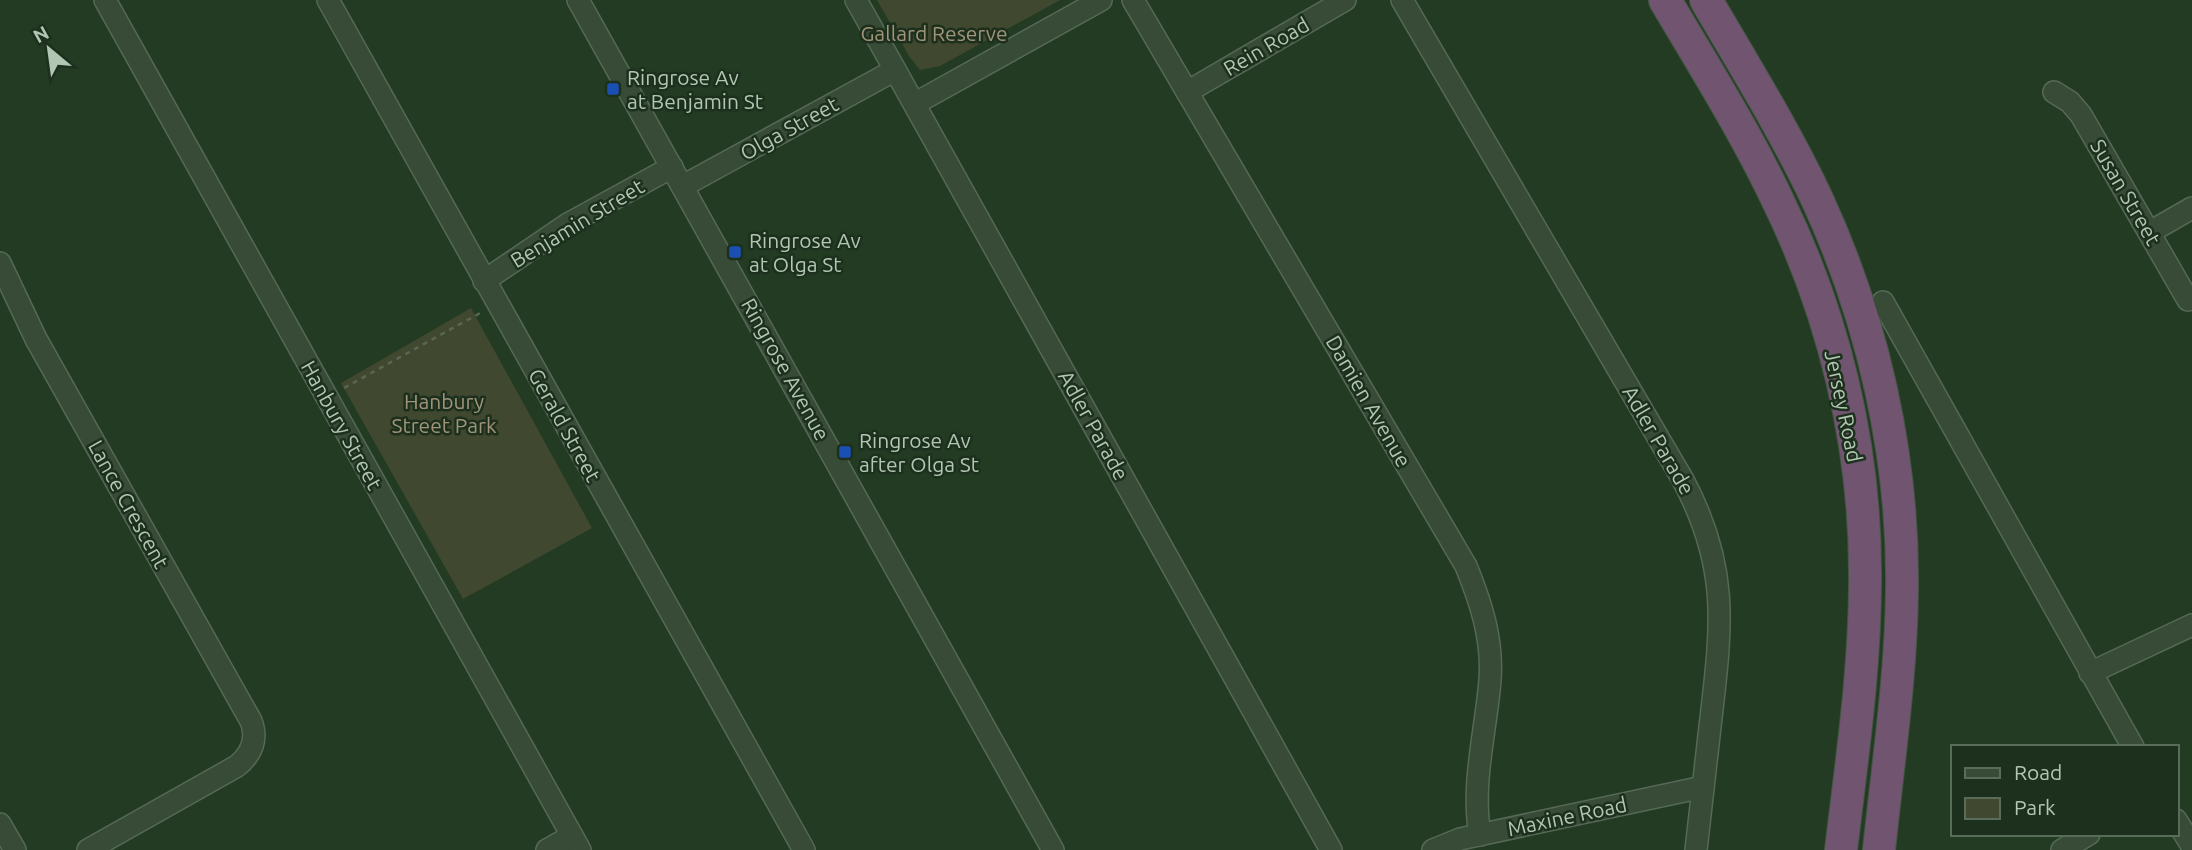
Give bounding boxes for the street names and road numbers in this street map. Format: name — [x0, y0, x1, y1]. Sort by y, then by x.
street label: Rein Road — [1219, 12, 1313, 80]
street label: Olga Street — [736, 91, 842, 165]
street label: Susan Street — [2086, 135, 2166, 249]
street label: Benjamin Street — [506, 174, 648, 272]
street label: Ringrose Avenue — [737, 294, 835, 444]
street label: Damien Avenue — [1322, 331, 1416, 471]
street label: Jersey Road — [1820, 348, 1868, 464]
street label: Hanbury Street — [297, 356, 387, 494]
street label: Gerald Street — [524, 364, 606, 486]
street label: Adler Parade — [1054, 366, 1134, 484]
street label: Adler Parade — [1618, 381, 1700, 499]
street label: Lance Crescent — [84, 436, 174, 572]
street label: Maxine Road — [1505, 792, 1629, 840]

